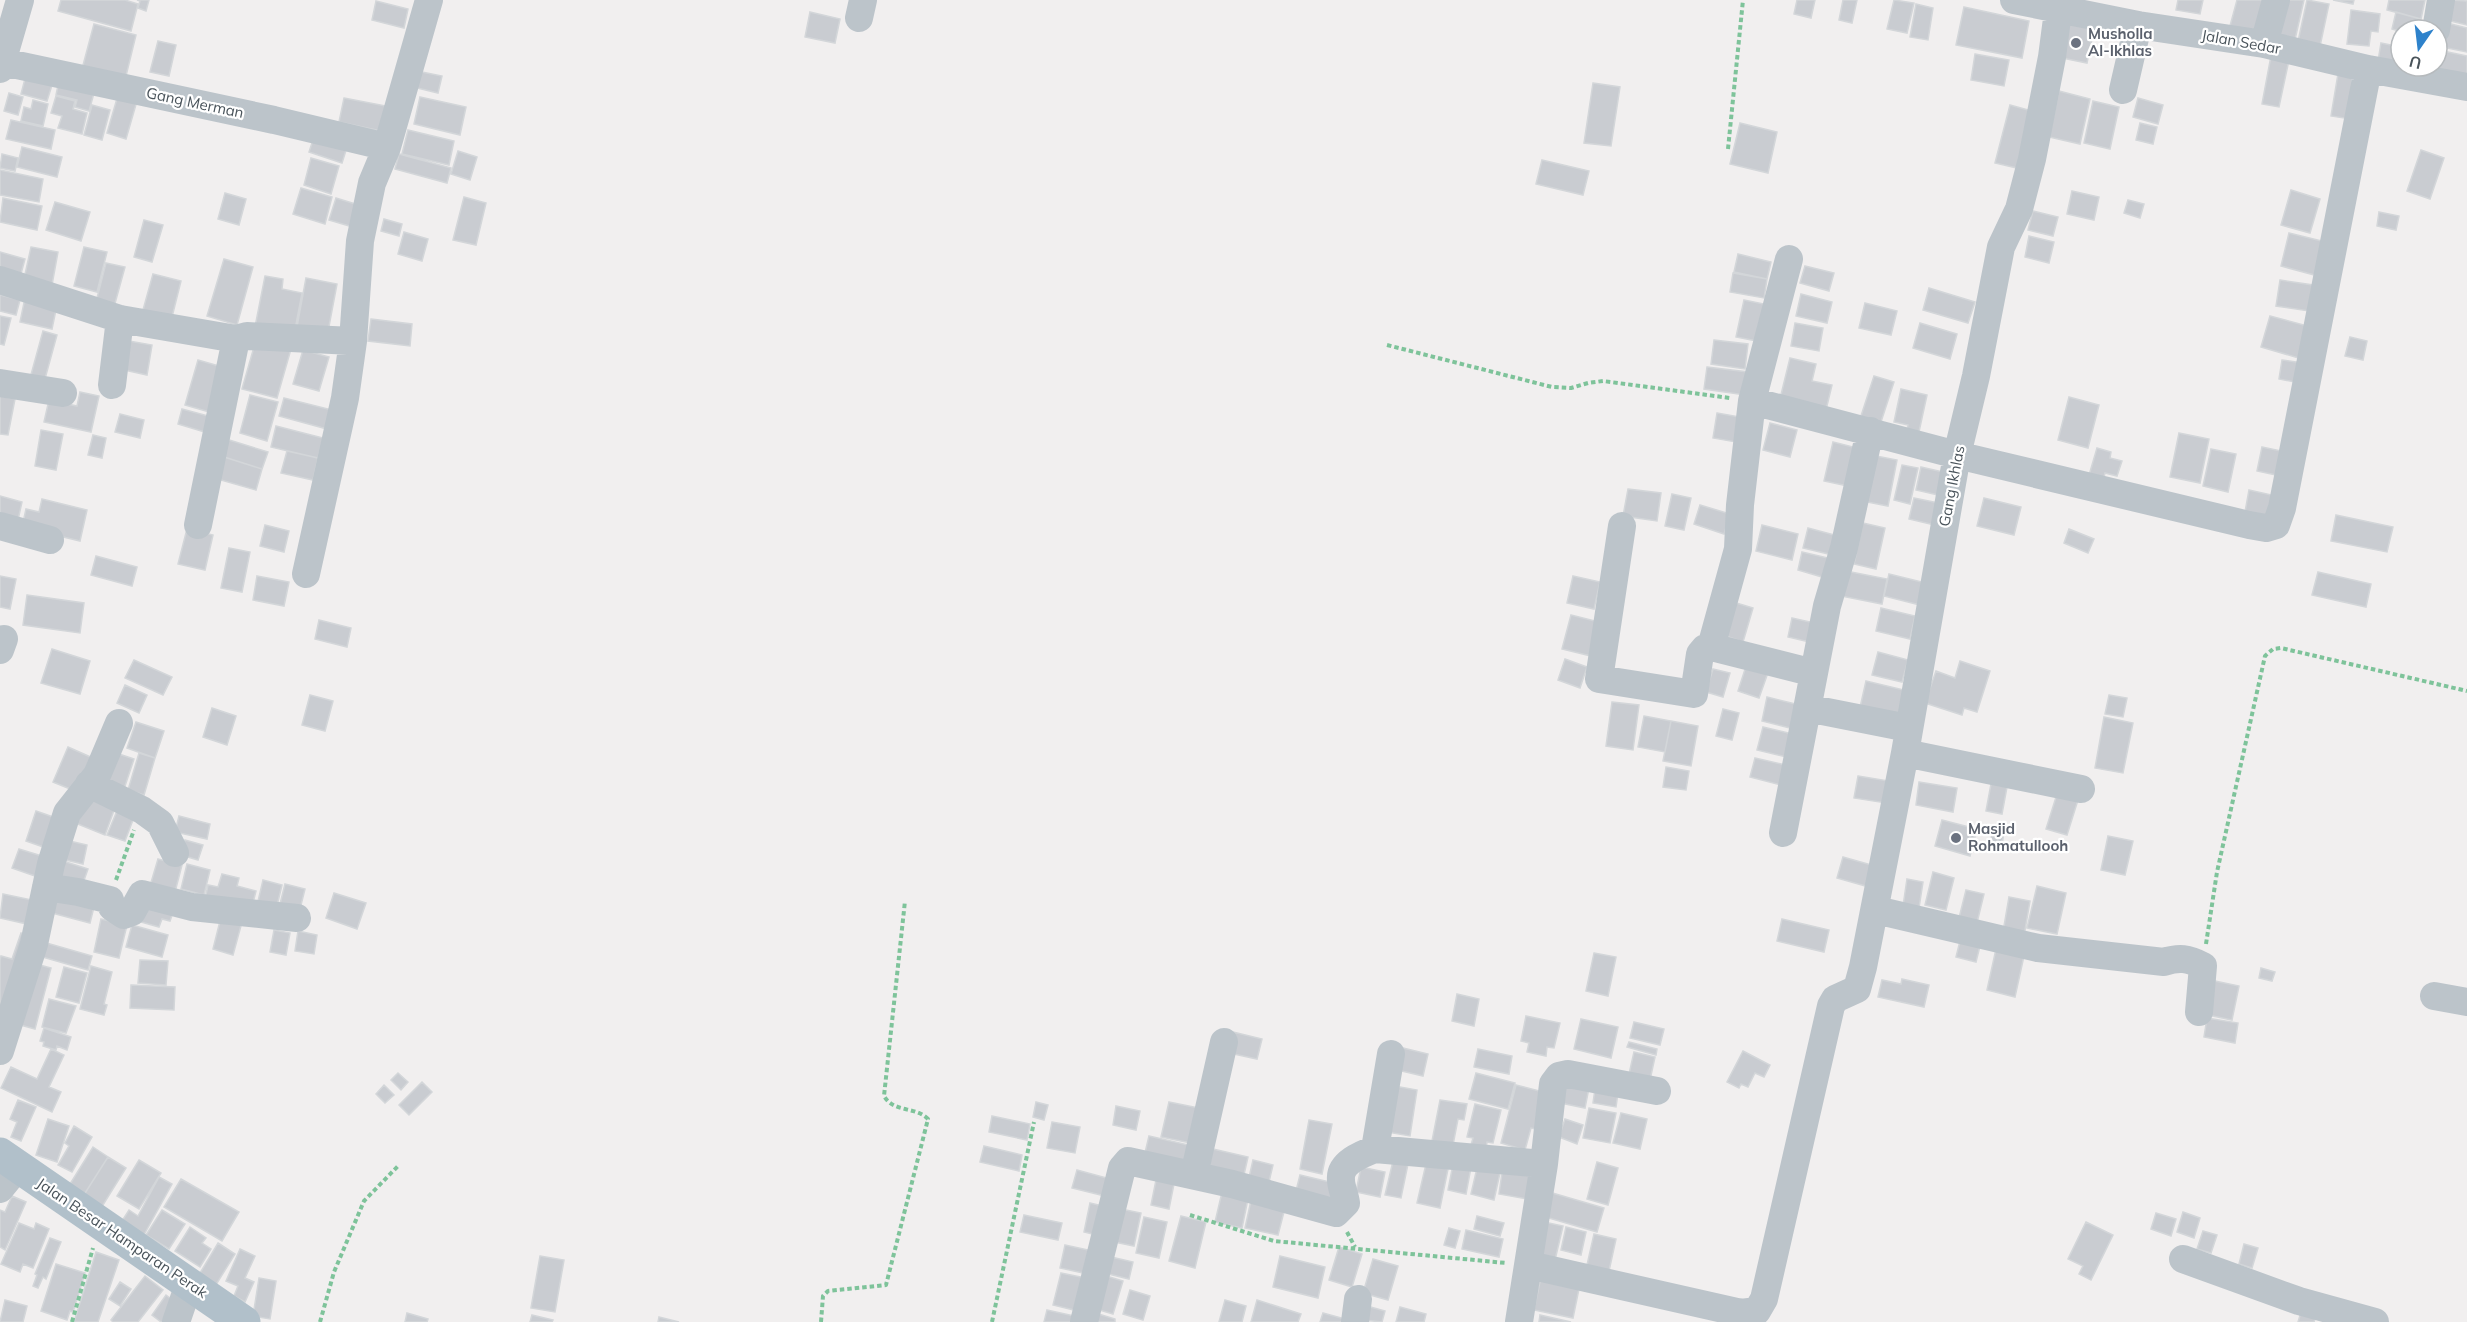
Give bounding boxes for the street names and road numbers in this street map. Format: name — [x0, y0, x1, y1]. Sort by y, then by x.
street label: Jalan Sedar — [2200, 25, 2283, 58]
street label: Gang Merman — [145, 83, 246, 122]
street label: Gang Ikhlas — [1934, 444, 1969, 528]
street label: Jalan Besar Hamparan Perak — [33, 1173, 211, 1302]

